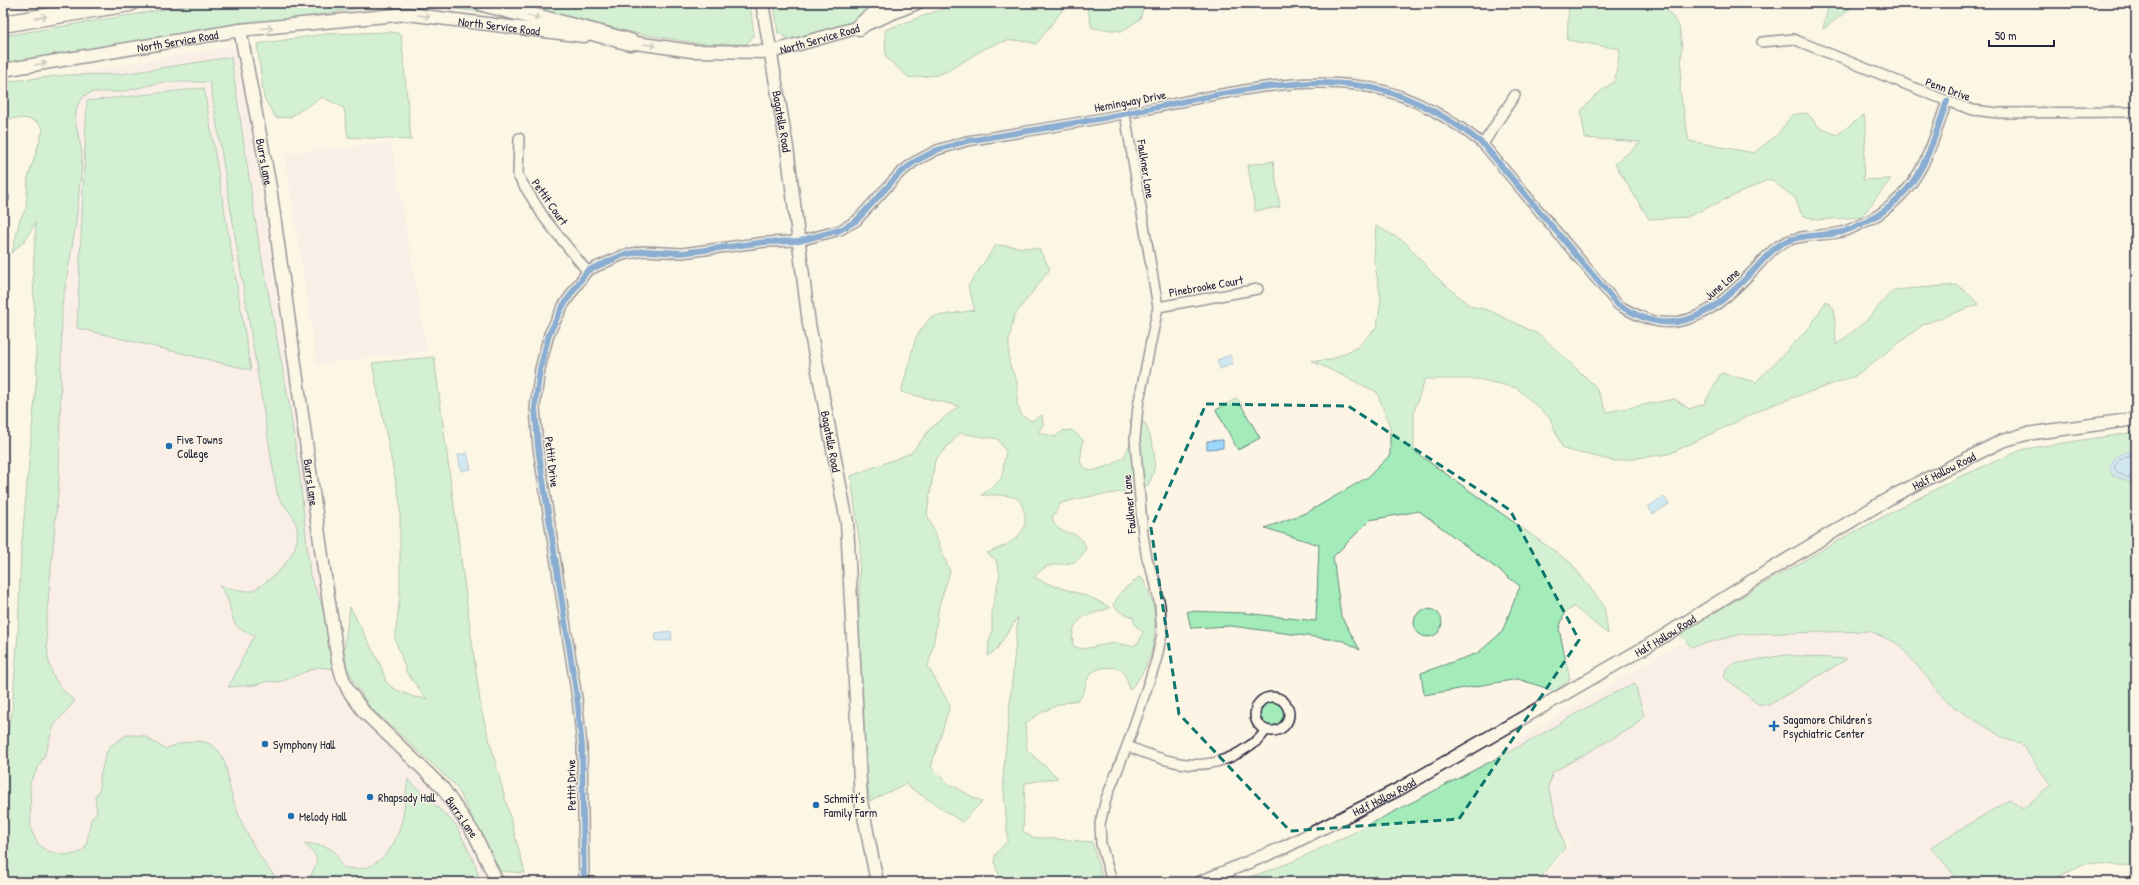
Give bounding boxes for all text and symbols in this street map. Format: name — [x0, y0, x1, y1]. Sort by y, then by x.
one-way arrow — [417, 12, 430, 20]
street label: North Service Road — [457, 12, 541, 39]
one-way arrow — [35, 13, 48, 21]
one-way arrow — [528, 13, 541, 21]
street label: North Service Road — [778, 19, 862, 58]
scale bar — [1989, 22, 2054, 48]
one-way arrow — [260, 24, 273, 31]
street label: North Service Road — [136, 25, 220, 56]
text: 50 m — [1995, 27, 2016, 44]
one-way arrow — [643, 41, 656, 49]
one-way arrow — [35, 59, 48, 67]
street label: Penn Drive — [1923, 73, 1973, 105]
street label: Hemingway Drive — [1093, 86, 1168, 116]
street label: Bagatelle Road — [769, 89, 796, 153]
street label: Burrs Lane — [252, 137, 278, 186]
street label: Faulkner Lane — [1133, 137, 1159, 200]
street label: Pettit Court — [528, 175, 573, 229]
street label: June Lane — [1701, 264, 1743, 304]
street label: Pinebrooke Court — [1167, 271, 1245, 301]
street label: Bagatelle Road — [817, 409, 846, 474]
place label: Five Towns College — [176, 431, 223, 462]
street label: Pettit Drive — [540, 436, 564, 489]
marker: Five Towns College — [164, 441, 174, 451]
street label: Half Hollow Road — [1909, 447, 1979, 494]
street label: Burrs Lane — [300, 458, 323, 507]
street label: Faulkner Lane — [1118, 474, 1140, 535]
street label: Half Hollow Road — [1631, 610, 1699, 660]
place label: Sagamore Children's Psychiatric Center — [1783, 711, 1872, 742]
marker: Sagamore Children's Psychiatric Center — [1768, 720, 1780, 732]
place label: Symphony Hall — [273, 736, 336, 753]
marker: Symphony Hall — [260, 739, 270, 749]
street label: Pettit Drive — [562, 759, 580, 811]
street label: Half Hollow Road — [1349, 773, 1419, 820]
place label: Rhapsody Hall — [378, 789, 437, 806]
place label: Schmitt's Family Farm — [823, 790, 877, 821]
marker: Rhapsody Hall — [365, 792, 375, 802]
street label: Burrs Lane — [442, 793, 483, 841]
marker: Schmitt's Family Farm — [811, 800, 821, 810]
place label: Melody Hall — [299, 808, 348, 825]
marker: Melody Hall — [286, 811, 296, 821]

